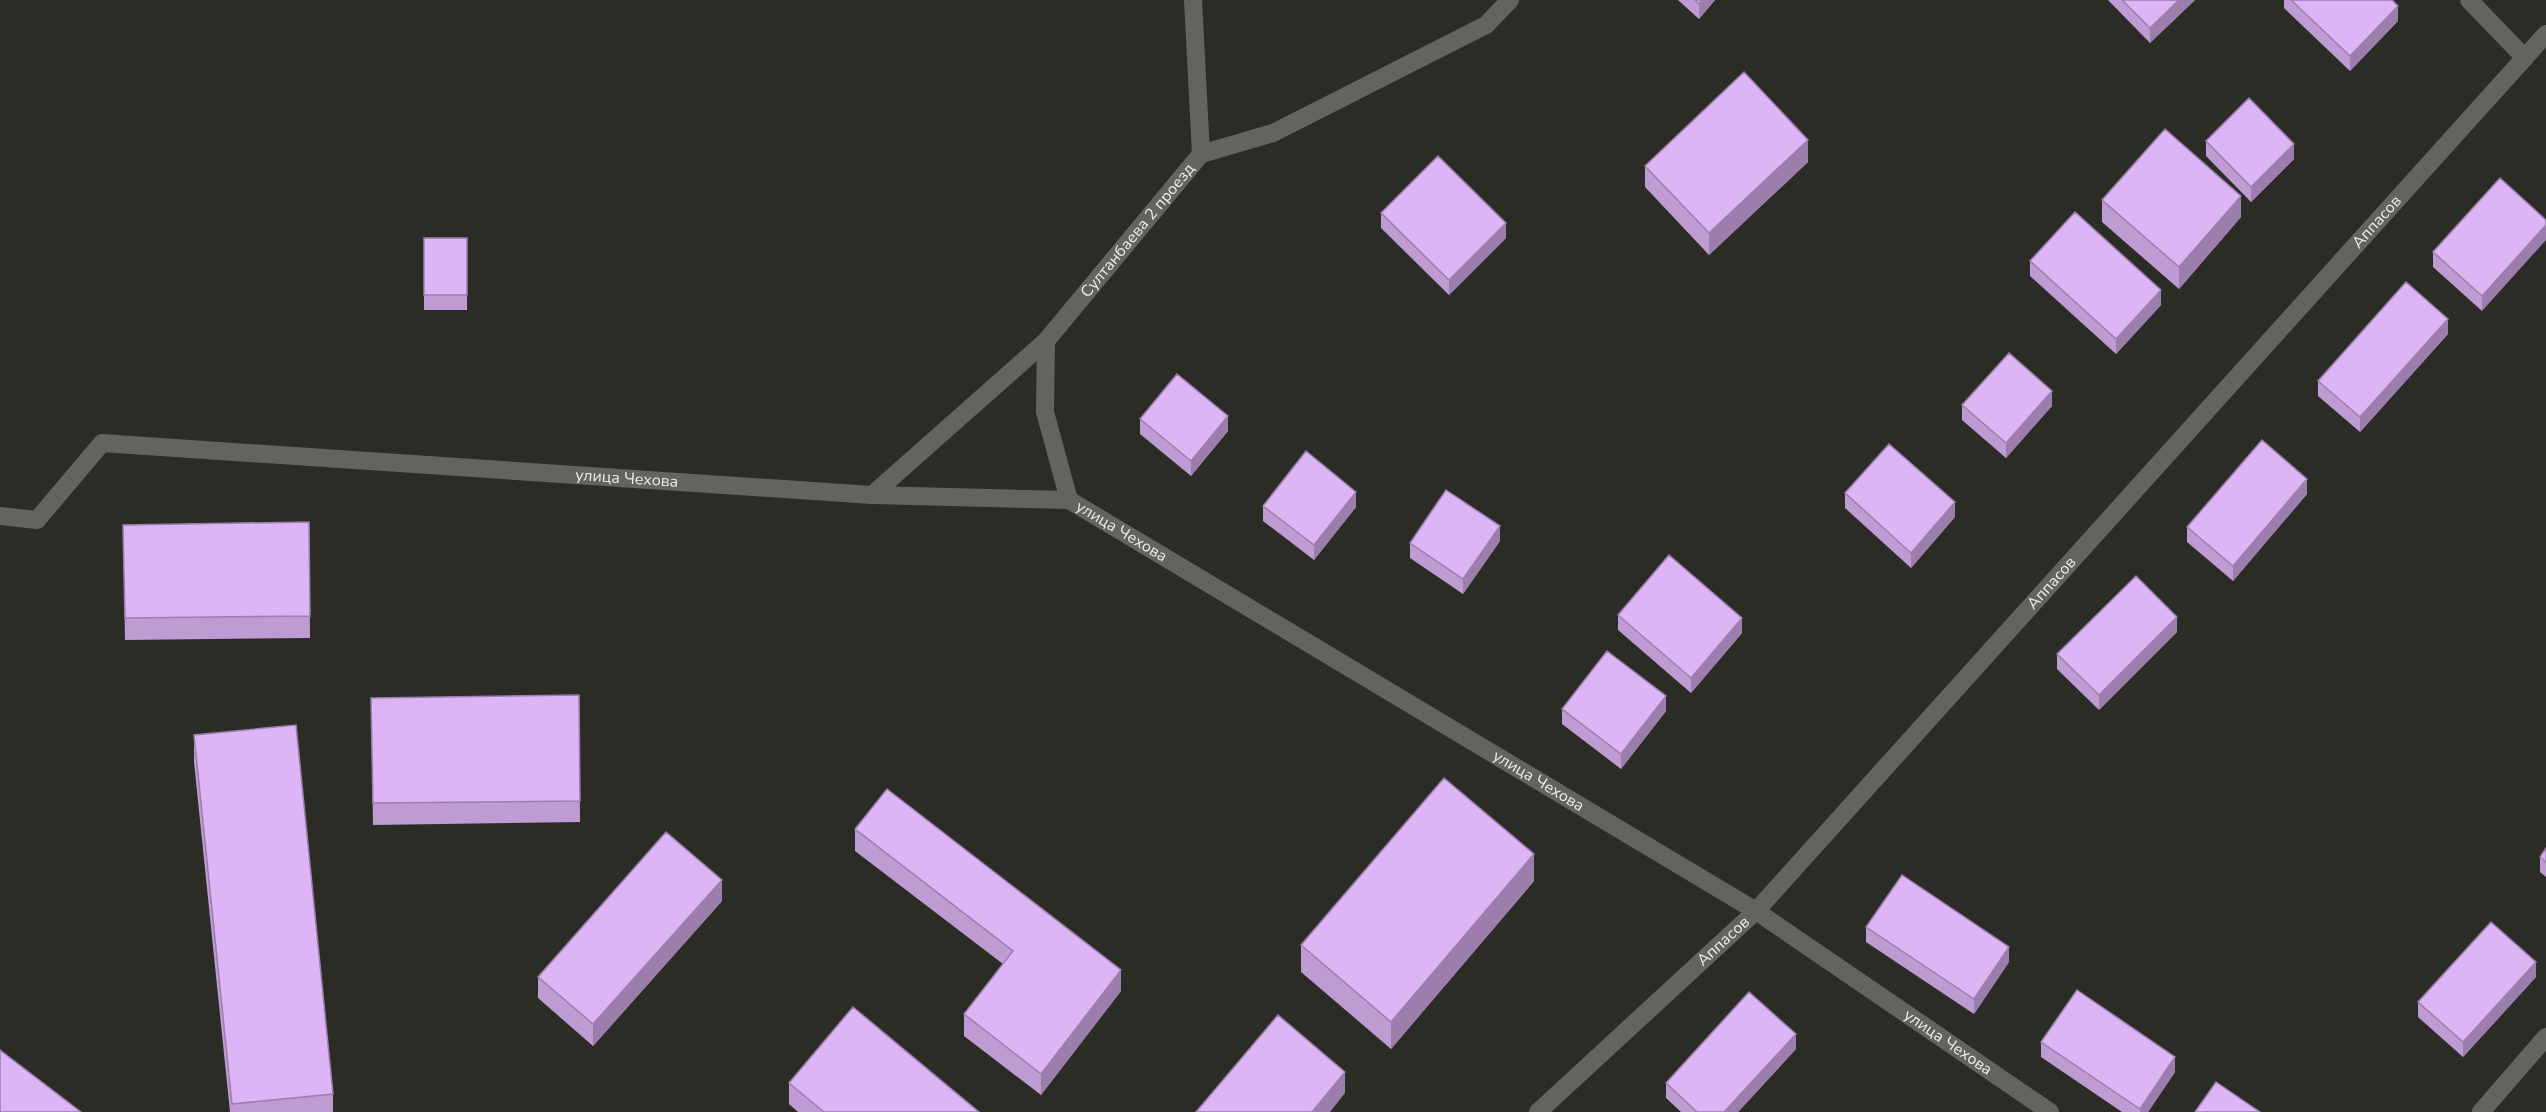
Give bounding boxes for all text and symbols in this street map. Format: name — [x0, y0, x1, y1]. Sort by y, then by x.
street label: Султанбаева 2 проезд — [1075, 158, 1200, 302]
street label: Аппасов — [2347, 190, 2407, 253]
street label: улица Чехова — [575, 464, 679, 493]
street label: улица Чехова — [1072, 496, 1171, 567]
street label: Аппасов — [2022, 552, 2081, 614]
street label: улица Чехова — [1489, 745, 1588, 817]
street label: Аппасов — [1692, 911, 1755, 971]
street label: улица Чехова — [1899, 1004, 1997, 1080]

